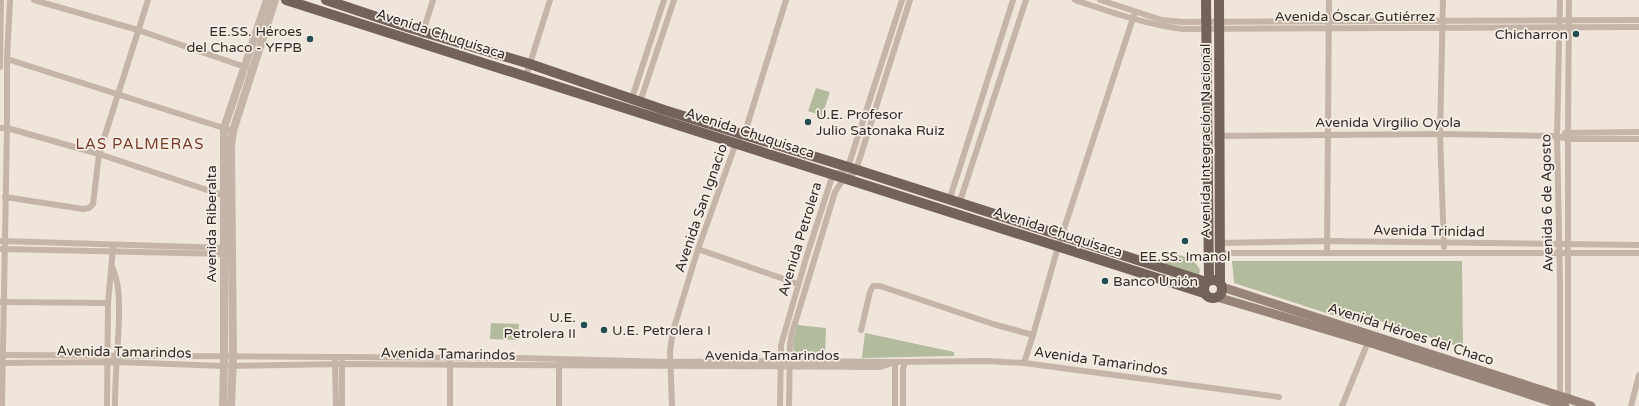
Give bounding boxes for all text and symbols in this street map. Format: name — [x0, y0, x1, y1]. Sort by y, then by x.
street label: Avenida Chuquisaca — [374, 5, 508, 63]
street label: Avenida Óscar Gutiérrez — [1274, 8, 1436, 25]
place label: EE.SS. Héroes del Chaco - YFPB — [187, 23, 302, 56]
place label: Chicharron — [1495, 26, 1568, 43]
marker: Chicharron — [1571, 29, 1581, 39]
marker: EE.SS. Héroes del Chaco - YFPB — [305, 34, 315, 44]
street label: Avenida Integración Nacional — [1197, 43, 1214, 239]
street label: Avenida Chuquisaca — [683, 104, 817, 162]
place label: U.E. Profesor Julio Satonaka Ruiz — [816, 106, 945, 139]
street label: Avenida Virgilio Oyola — [1315, 114, 1461, 131]
marker: U.E. Profesor Julio Satonaka Ruiz — [803, 117, 813, 127]
street label: Avenida 6 de Agosto — [1537, 134, 1557, 272]
district label: LAS PALMERAS — [75, 135, 205, 153]
street label: Avenida San Ignacio — [671, 142, 731, 274]
street label: Avenida Riberalta — [203, 165, 220, 283]
street label: Avenida Petrolera — [775, 180, 825, 298]
street label: Avenida Chuquisaca — [991, 203, 1125, 261]
street label: Avenida Trinidad — [1373, 222, 1485, 240]
marker: EE.SS. Imanol — [1180, 236, 1190, 246]
place label: EE.SS. Imanol — [1139, 248, 1231, 265]
place label: Banco Unión — [1113, 273, 1198, 290]
marker: Banco Unión — [1100, 276, 1110, 286]
street label: Avenida Héroes del Chaco — [1326, 299, 1496, 369]
place label: U.E. Petrolera II — [504, 309, 576, 342]
marker: U.E. Petrolera II — [579, 320, 589, 330]
place label: U.E. Petrolera I — [612, 322, 711, 339]
marker: U.E. Petrolera I — [599, 325, 609, 335]
street label: Avenida Tamarindos — [56, 342, 192, 362]
street label: Avenida Tamarindos — [1033, 343, 1169, 379]
street label: Avenida Tamarindos — [380, 344, 516, 364]
street label: Avenida Tamarindos — [705, 347, 840, 364]

